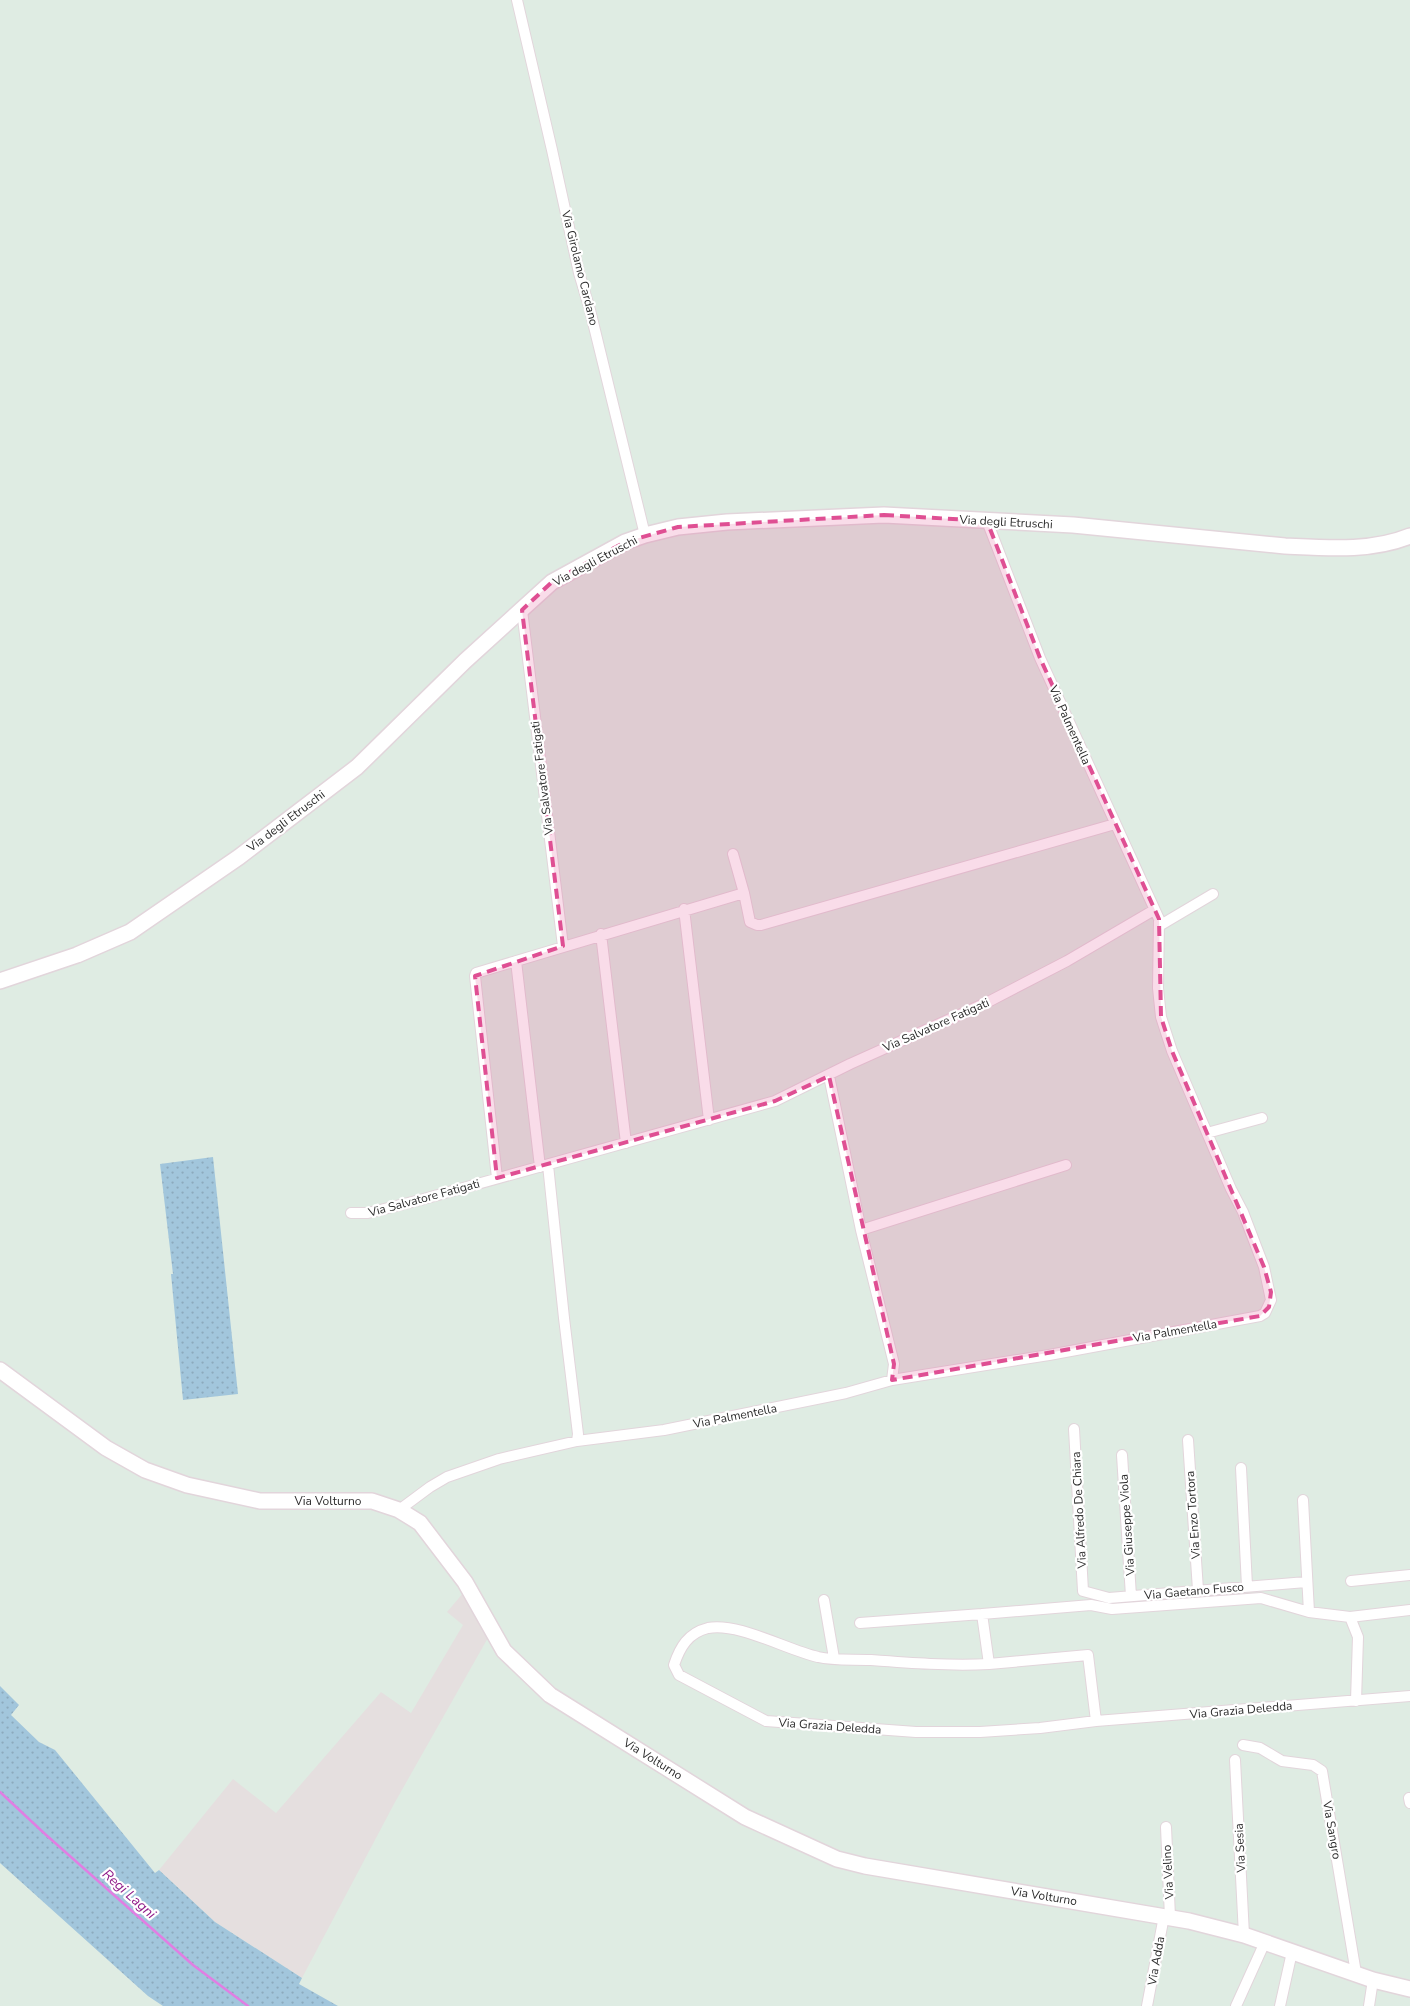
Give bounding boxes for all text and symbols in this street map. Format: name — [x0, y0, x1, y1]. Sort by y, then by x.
street label: Via Girolamo Cardano — [558, 208, 602, 328]
street label: Via degli Etruschi — [958, 512, 1053, 532]
street label: Via degli Etruschi — [549, 532, 640, 590]
street label: Via Palmentella — [1045, 682, 1095, 767]
street label: Via Salvatore Fatigati — [527, 720, 557, 837]
street label: Via degli Etruschi — [243, 786, 328, 856]
street label: Via Salvatore Fatigati — [879, 994, 992, 1056]
street label: Via Salvatore Fatigati — [366, 1175, 481, 1221]
street label: Via Palmentella — [1131, 1316, 1218, 1346]
street label: Via Palmentella — [691, 1400, 778, 1432]
street label: Via Alfredo De Chiara — [1068, 1451, 1090, 1570]
street label: Via Enzo Tortora — [1182, 1470, 1204, 1561]
street label: Via Giuseppe Viola — [1115, 1474, 1139, 1577]
street label: Via Volturno — [294, 1493, 362, 1509]
street label: Via Gaetano Fusco — [1142, 1579, 1245, 1603]
street label: Via Grazia Deledda — [1188, 1698, 1293, 1723]
street label: Via Grazia Deledda — [777, 1714, 882, 1738]
street label: Via Volturno — [620, 1734, 686, 1784]
street label: Via Sangro — [1319, 1799, 1345, 1861]
street label: Via Sesia — [1231, 1823, 1249, 1874]
street label: Via Velino — [1159, 1844, 1177, 1901]
water label: Regi Lagni — [98, 1865, 160, 1924]
street label: Via Volturno — [1009, 1883, 1079, 1909]
street label: Via Adda — [1144, 1935, 1168, 1988]

